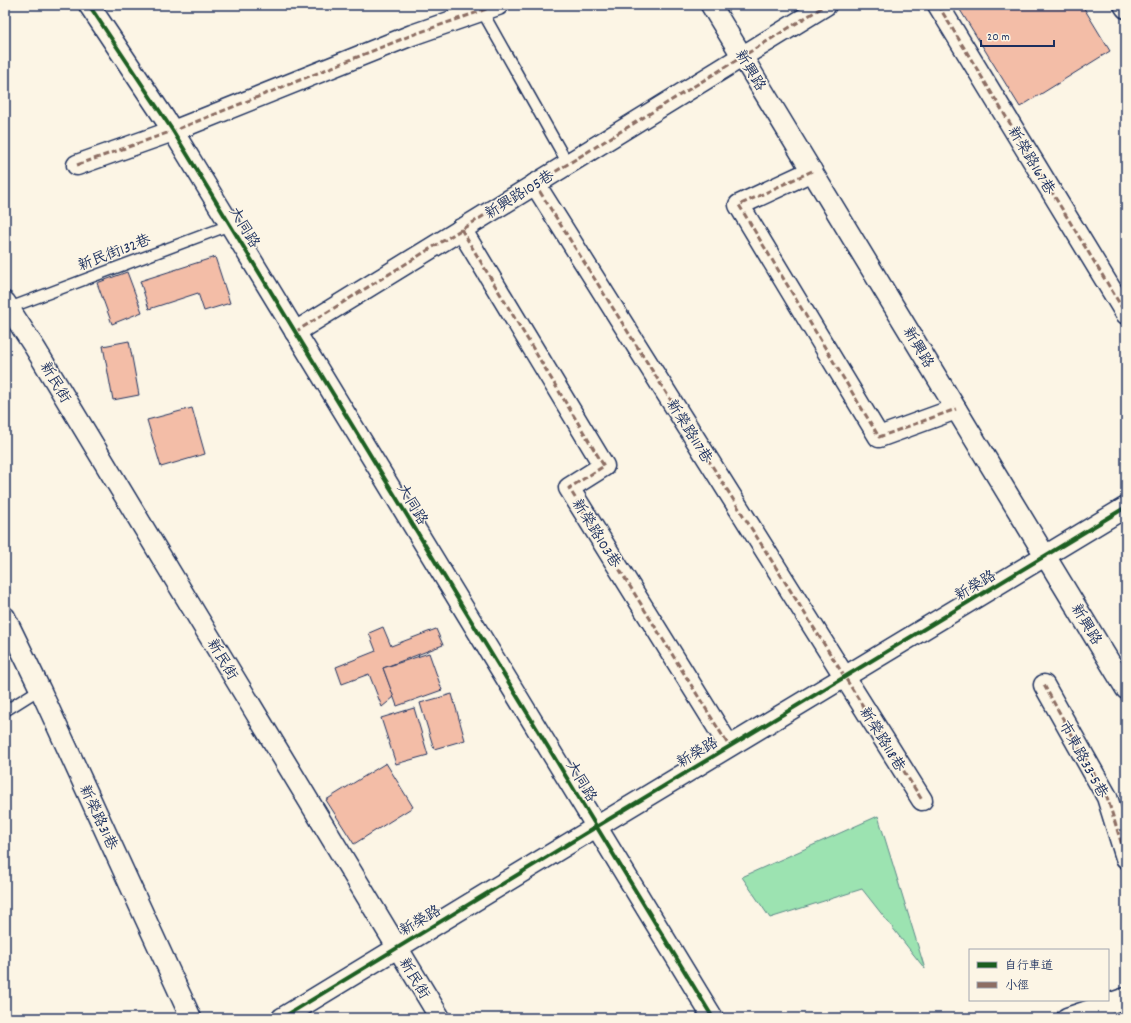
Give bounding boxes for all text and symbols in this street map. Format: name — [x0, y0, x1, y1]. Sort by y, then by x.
scale bar — [981, 22, 1054, 48]
text: 20 m — [987, 29, 1010, 46]
street label: 新興路 — [728, 46, 770, 96]
street label: 新榮路167巷 — [1001, 123, 1059, 199]
street label: 新興路105巷 — [481, 166, 559, 226]
street label: 大同路 — [222, 203, 264, 253]
street label: 新民街132巷 — [75, 230, 154, 278]
street label: 新興路 — [896, 323, 938, 373]
street label: 新民街 — [33, 358, 75, 408]
street label: 新榮路117巷 — [660, 396, 717, 469]
street label: 大同路 — [390, 480, 432, 530]
street label: 新榮路103巷 — [565, 495, 625, 573]
street label: 新榮路 — [951, 566, 1001, 608]
street label: 新興路 — [1064, 600, 1106, 650]
street label: 新民街 — [200, 635, 242, 685]
street label: 新榮路118巷 — [853, 703, 910, 777]
street label: 市東路33-5巷 — [1052, 717, 1113, 803]
street label: 新榮路 — [673, 733, 723, 775]
street label: 大同路 — [559, 757, 601, 807]
street label: 新榮路31巷 — [72, 781, 122, 854]
street label: 新榮路 — [396, 901, 446, 943]
legend — [969, 949, 1109, 1001]
street label: 新民街 — [392, 954, 434, 1004]
text: 自行車道 — [1005, 958, 1053, 975]
text: 小徑 — [1005, 978, 1029, 995]

